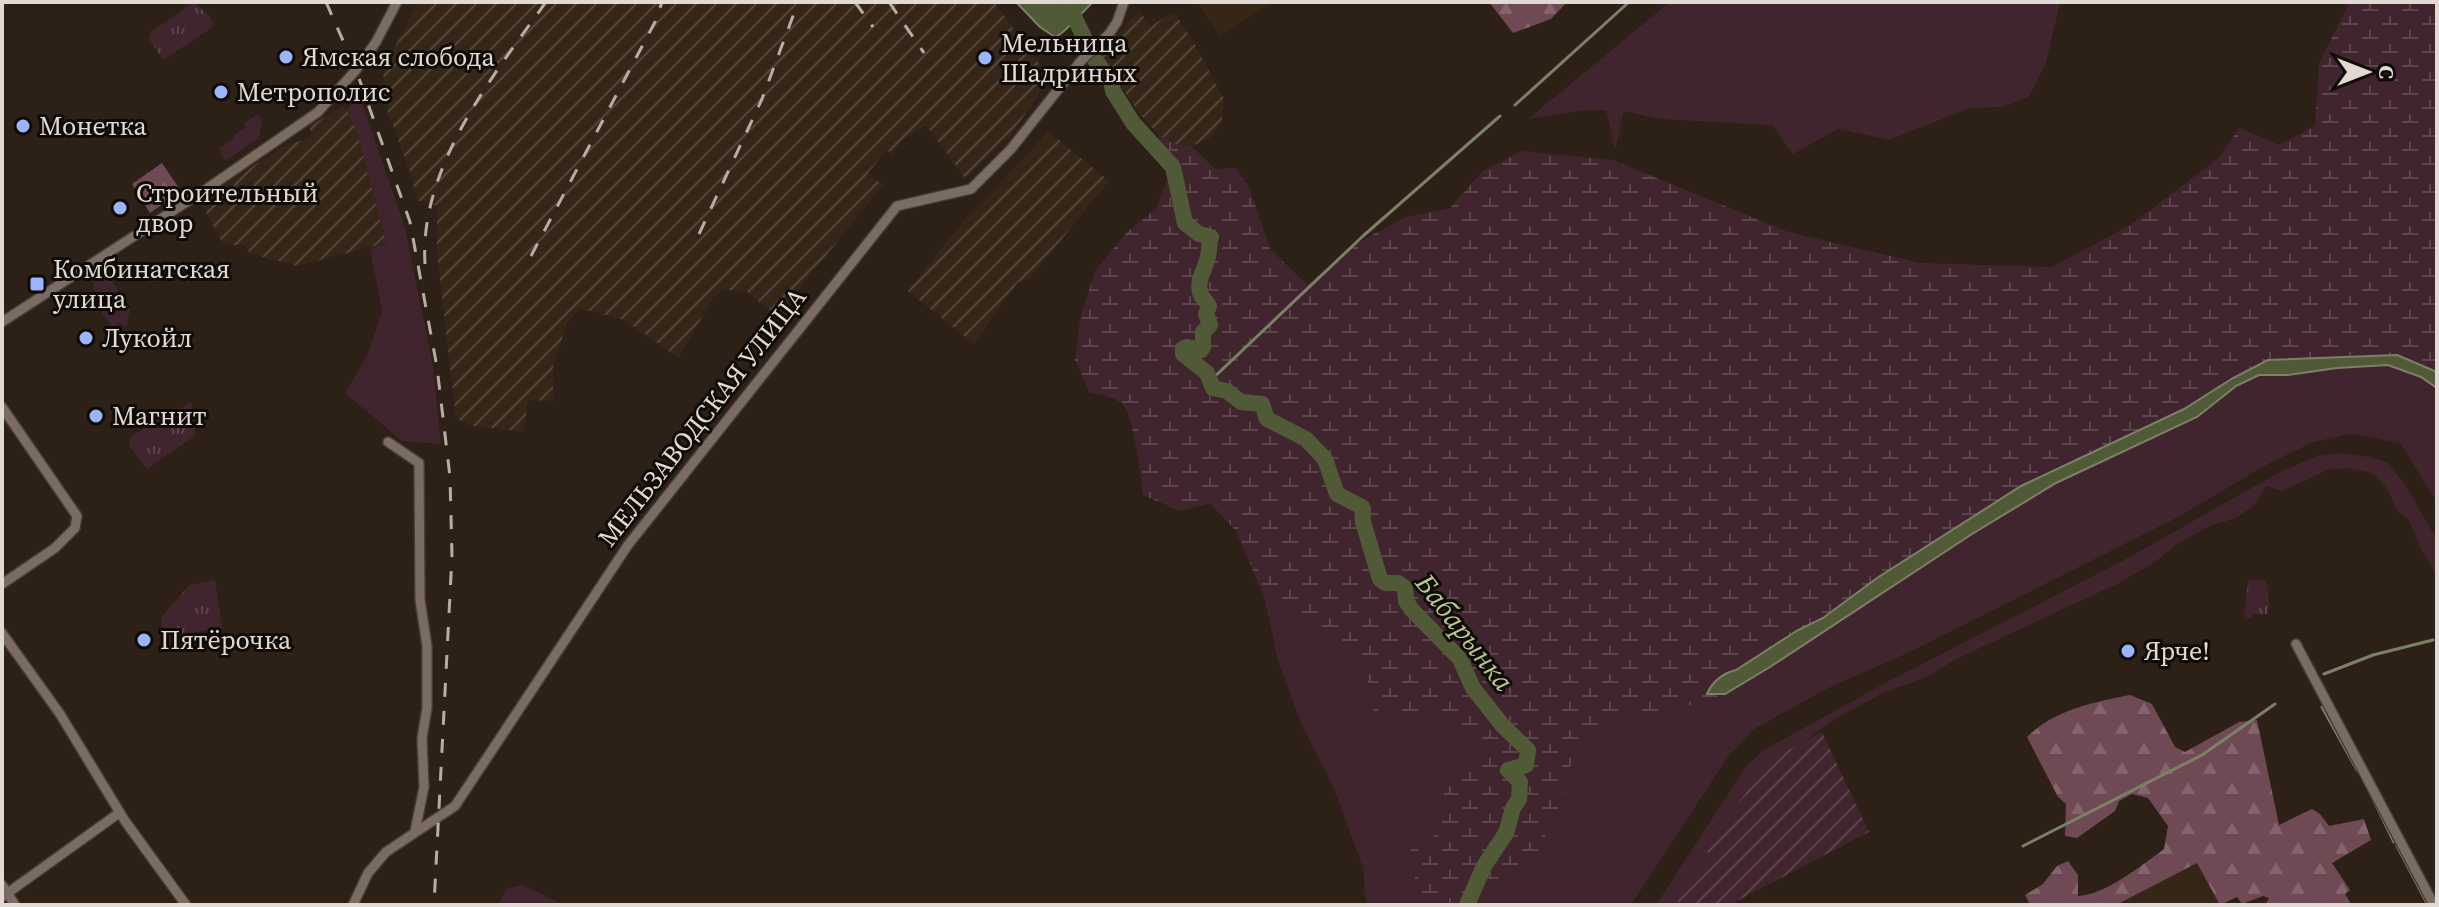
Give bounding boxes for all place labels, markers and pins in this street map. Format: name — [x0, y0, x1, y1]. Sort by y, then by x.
place label: Мельница Шадриных — [1001, 25, 1137, 91]
place label: Ямская слобода — [302, 39, 496, 75]
marker: Ямская слобода — [277, 48, 295, 66]
marker: Мельница Шадриных — [976, 49, 994, 67]
place label: Метрополис — [237, 74, 390, 110]
marker: Метрополис — [212, 83, 230, 101]
place label: Монетка — [39, 108, 147, 144]
marker: Монетка — [14, 117, 32, 135]
place label: Строительный двор — [136, 175, 318, 241]
marker: Строительный двор — [111, 199, 129, 217]
place label: Комбинатская улица — [53, 251, 230, 317]
marker: Комбинатская улица — [28, 275, 46, 293]
place label: Лукойл — [102, 320, 192, 356]
marker: Лукойл — [77, 329, 95, 347]
place label: Магнит — [112, 398, 207, 434]
marker: Магнит — [87, 407, 105, 425]
place label: Пятёрочка — [160, 622, 292, 658]
marker: Пятёрочка — [135, 631, 153, 649]
place label: Ярче! — [2144, 633, 2210, 669]
marker: Ярче! — [2119, 642, 2137, 660]

